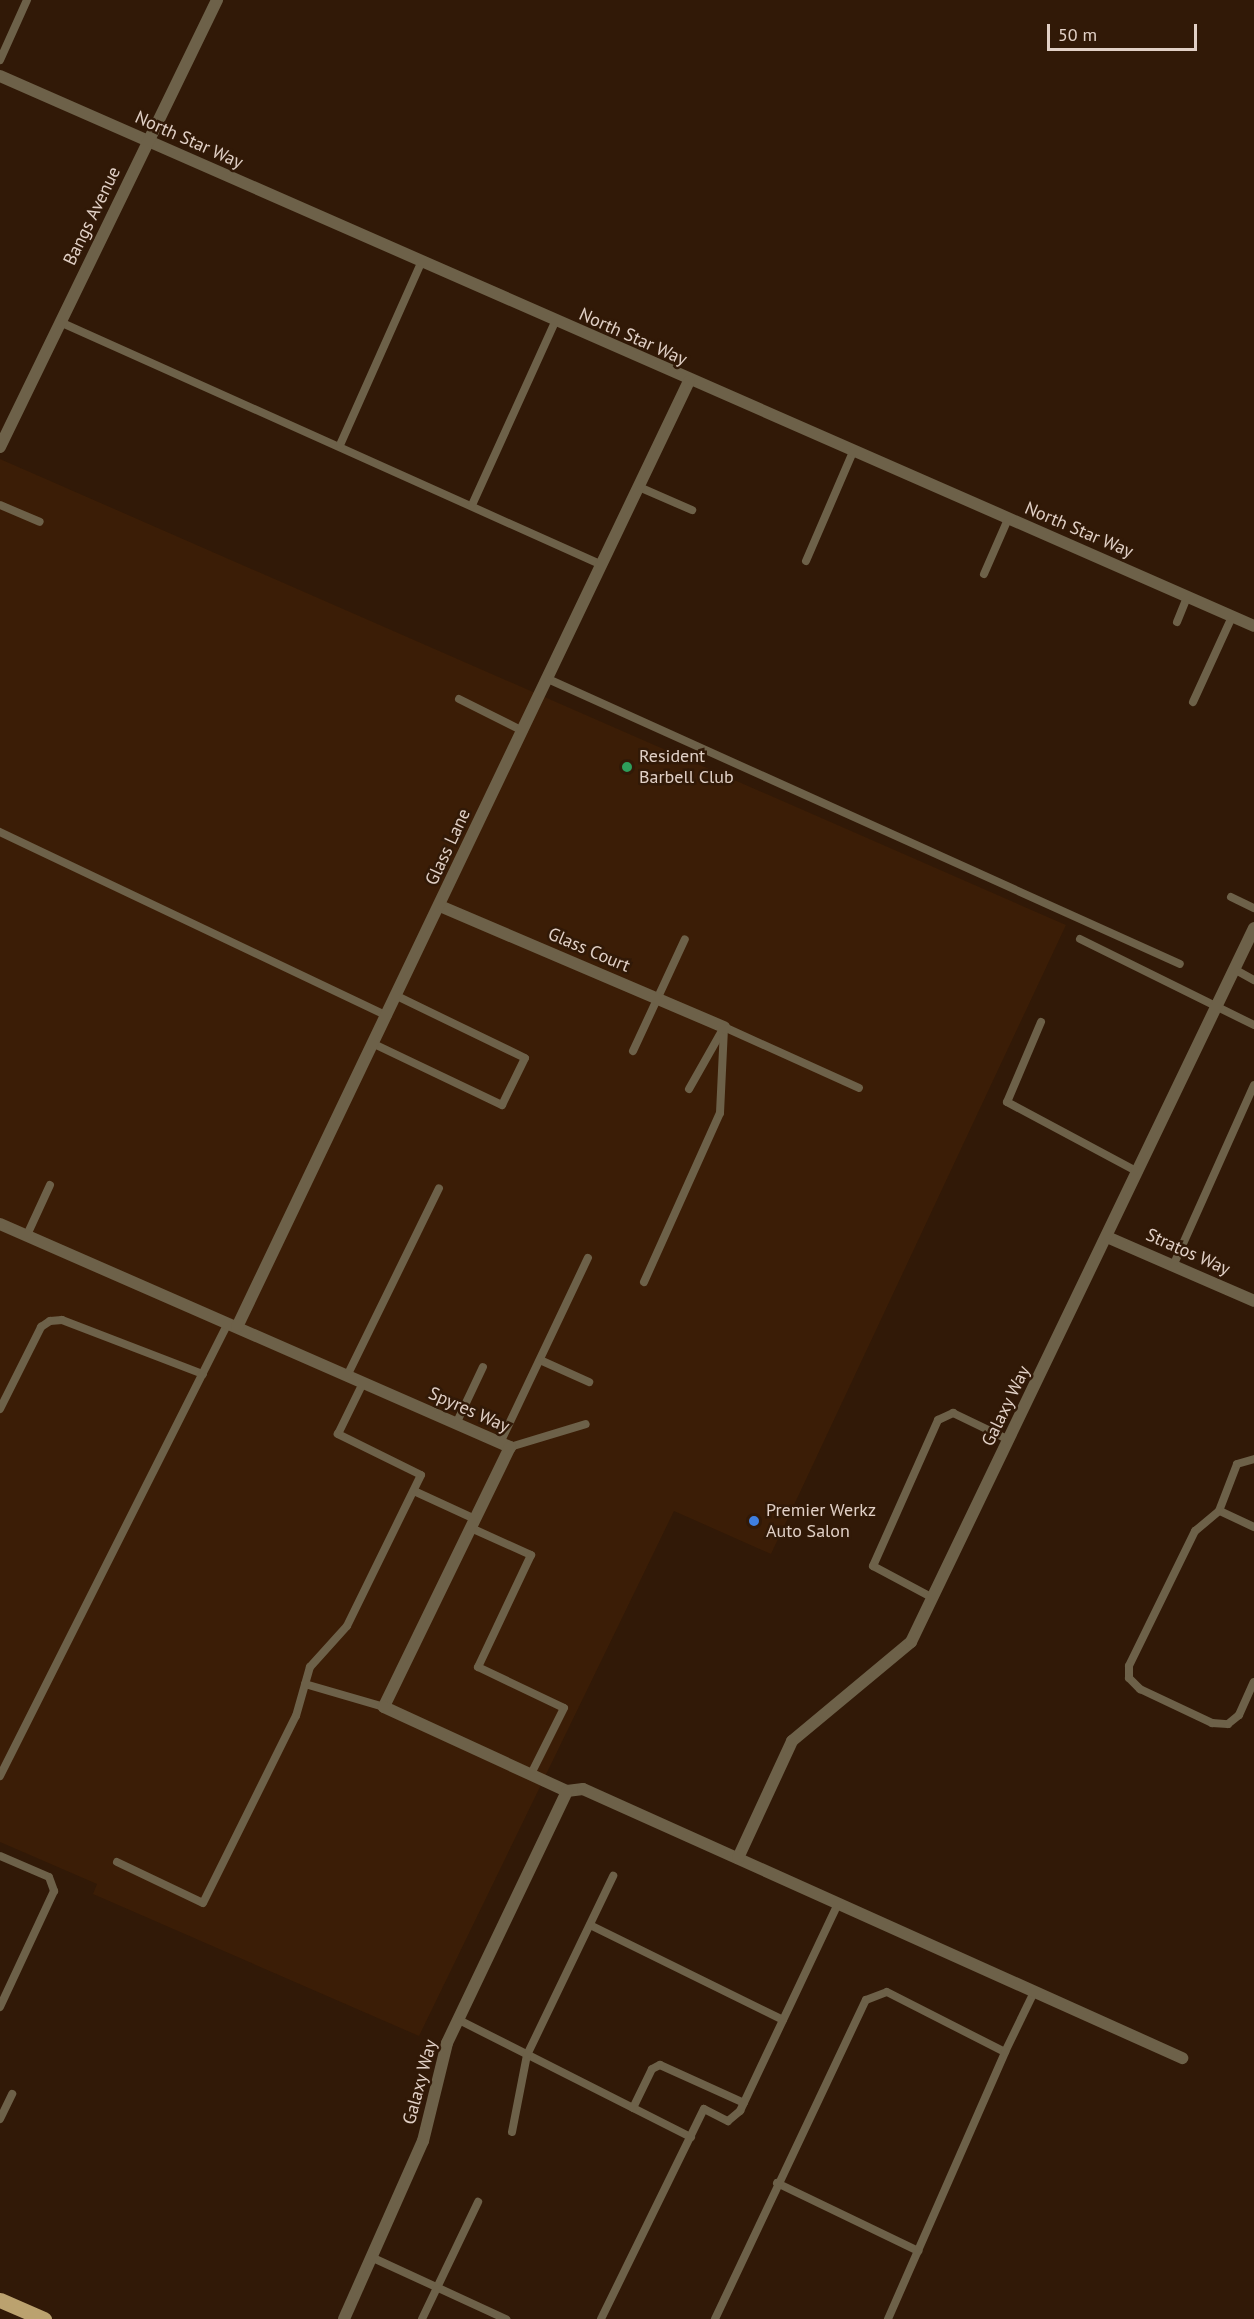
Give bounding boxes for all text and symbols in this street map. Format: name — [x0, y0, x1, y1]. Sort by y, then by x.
scale bar — [1050, 12, 1200, 50]
text: 50 m — [1058, 23, 1097, 46]
street label: North Star Way — [132, 107, 246, 173]
street label: Bangs Avenue — [59, 163, 125, 269]
street label: North Star Way — [576, 304, 690, 370]
street label: North Star Way — [1021, 497, 1137, 563]
place label: Resident Barbell Club — [639, 746, 734, 789]
marker: Resident Barbell Club — [620, 760, 634, 774]
street label: Glass Lane — [421, 805, 475, 889]
street label: Glass Court — [545, 923, 633, 977]
street label: Stratos Way — [1142, 1224, 1234, 1280]
street label: Galaxy Way — [977, 1362, 1035, 1450]
street label: Spyres Way — [425, 1383, 513, 1437]
place label: Premier Werkz Auto Salon — [766, 1500, 876, 1543]
marker: Premier Werkz Auto Salon — [747, 1514, 761, 1528]
street label: Galaxy Way — [398, 2037, 442, 2127]

